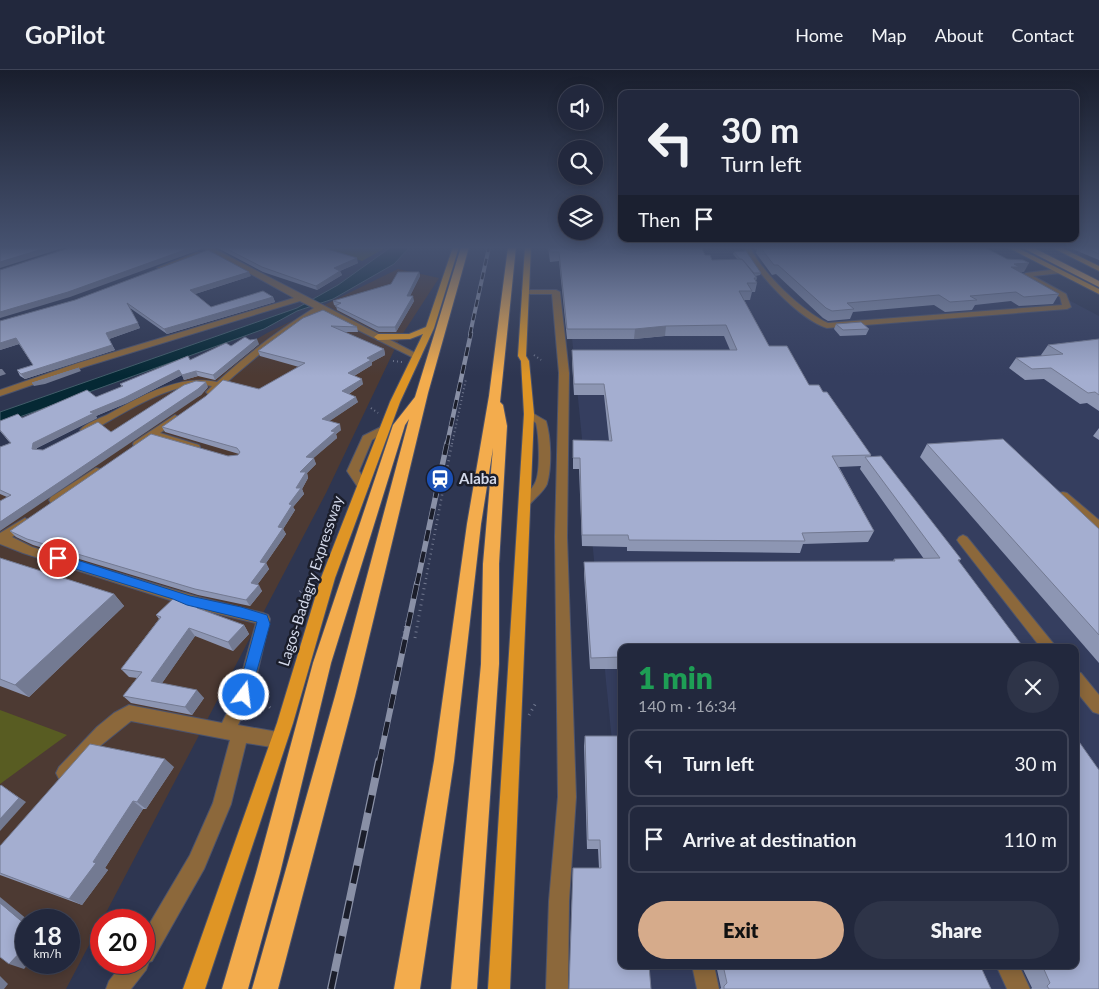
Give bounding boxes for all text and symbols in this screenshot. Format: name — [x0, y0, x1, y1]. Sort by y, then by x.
text: GoPilot — [25, 20, 105, 49]
text: Home — [795, 24, 843, 46]
text: Map — [871, 24, 907, 46]
text: About — [935, 24, 984, 46]
text: Contact — [1012, 24, 1074, 46]
map controls — [558, 85, 603, 240]
button: sound — [558, 85, 603, 130]
text: 30 m — [721, 108, 799, 150]
icon: left — [638, 110, 703, 175]
button: search — [558, 140, 603, 185]
text: Turn left — [721, 150, 802, 177]
button: layers — [558, 195, 603, 240]
icon: arrive — [690, 205, 718, 233]
text: Then — [638, 208, 680, 231]
station icon: Alaba — [425, 464, 455, 494]
place label: Alaba — [458, 469, 497, 487]
street label: Lagos-Badagry Expressway — [274, 493, 346, 668]
pin — [37, 537, 79, 579]
icon: arrive — [44, 544, 72, 572]
text: 1 min — [638, 659, 713, 695]
button: close — [1007, 661, 1059, 713]
position arrow — [217, 668, 269, 720]
text: 140 m · 16:34 — [638, 696, 737, 715]
icon: left — [640, 749, 668, 777]
text: Turn left — [683, 752, 754, 775]
text: 30 m — [1014, 752, 1057, 775]
icon: arrive — [640, 825, 668, 853]
text: Arrive at destination — [683, 828, 856, 851]
text: 110 m — [1003, 828, 1057, 851]
button: Exit — [638, 901, 844, 959]
button: Share — [854, 901, 1059, 959]
speed limit sign: 20 — [90, 909, 155, 974]
text: 18 — [33, 920, 62, 950]
text: km/h — [33, 946, 62, 961]

